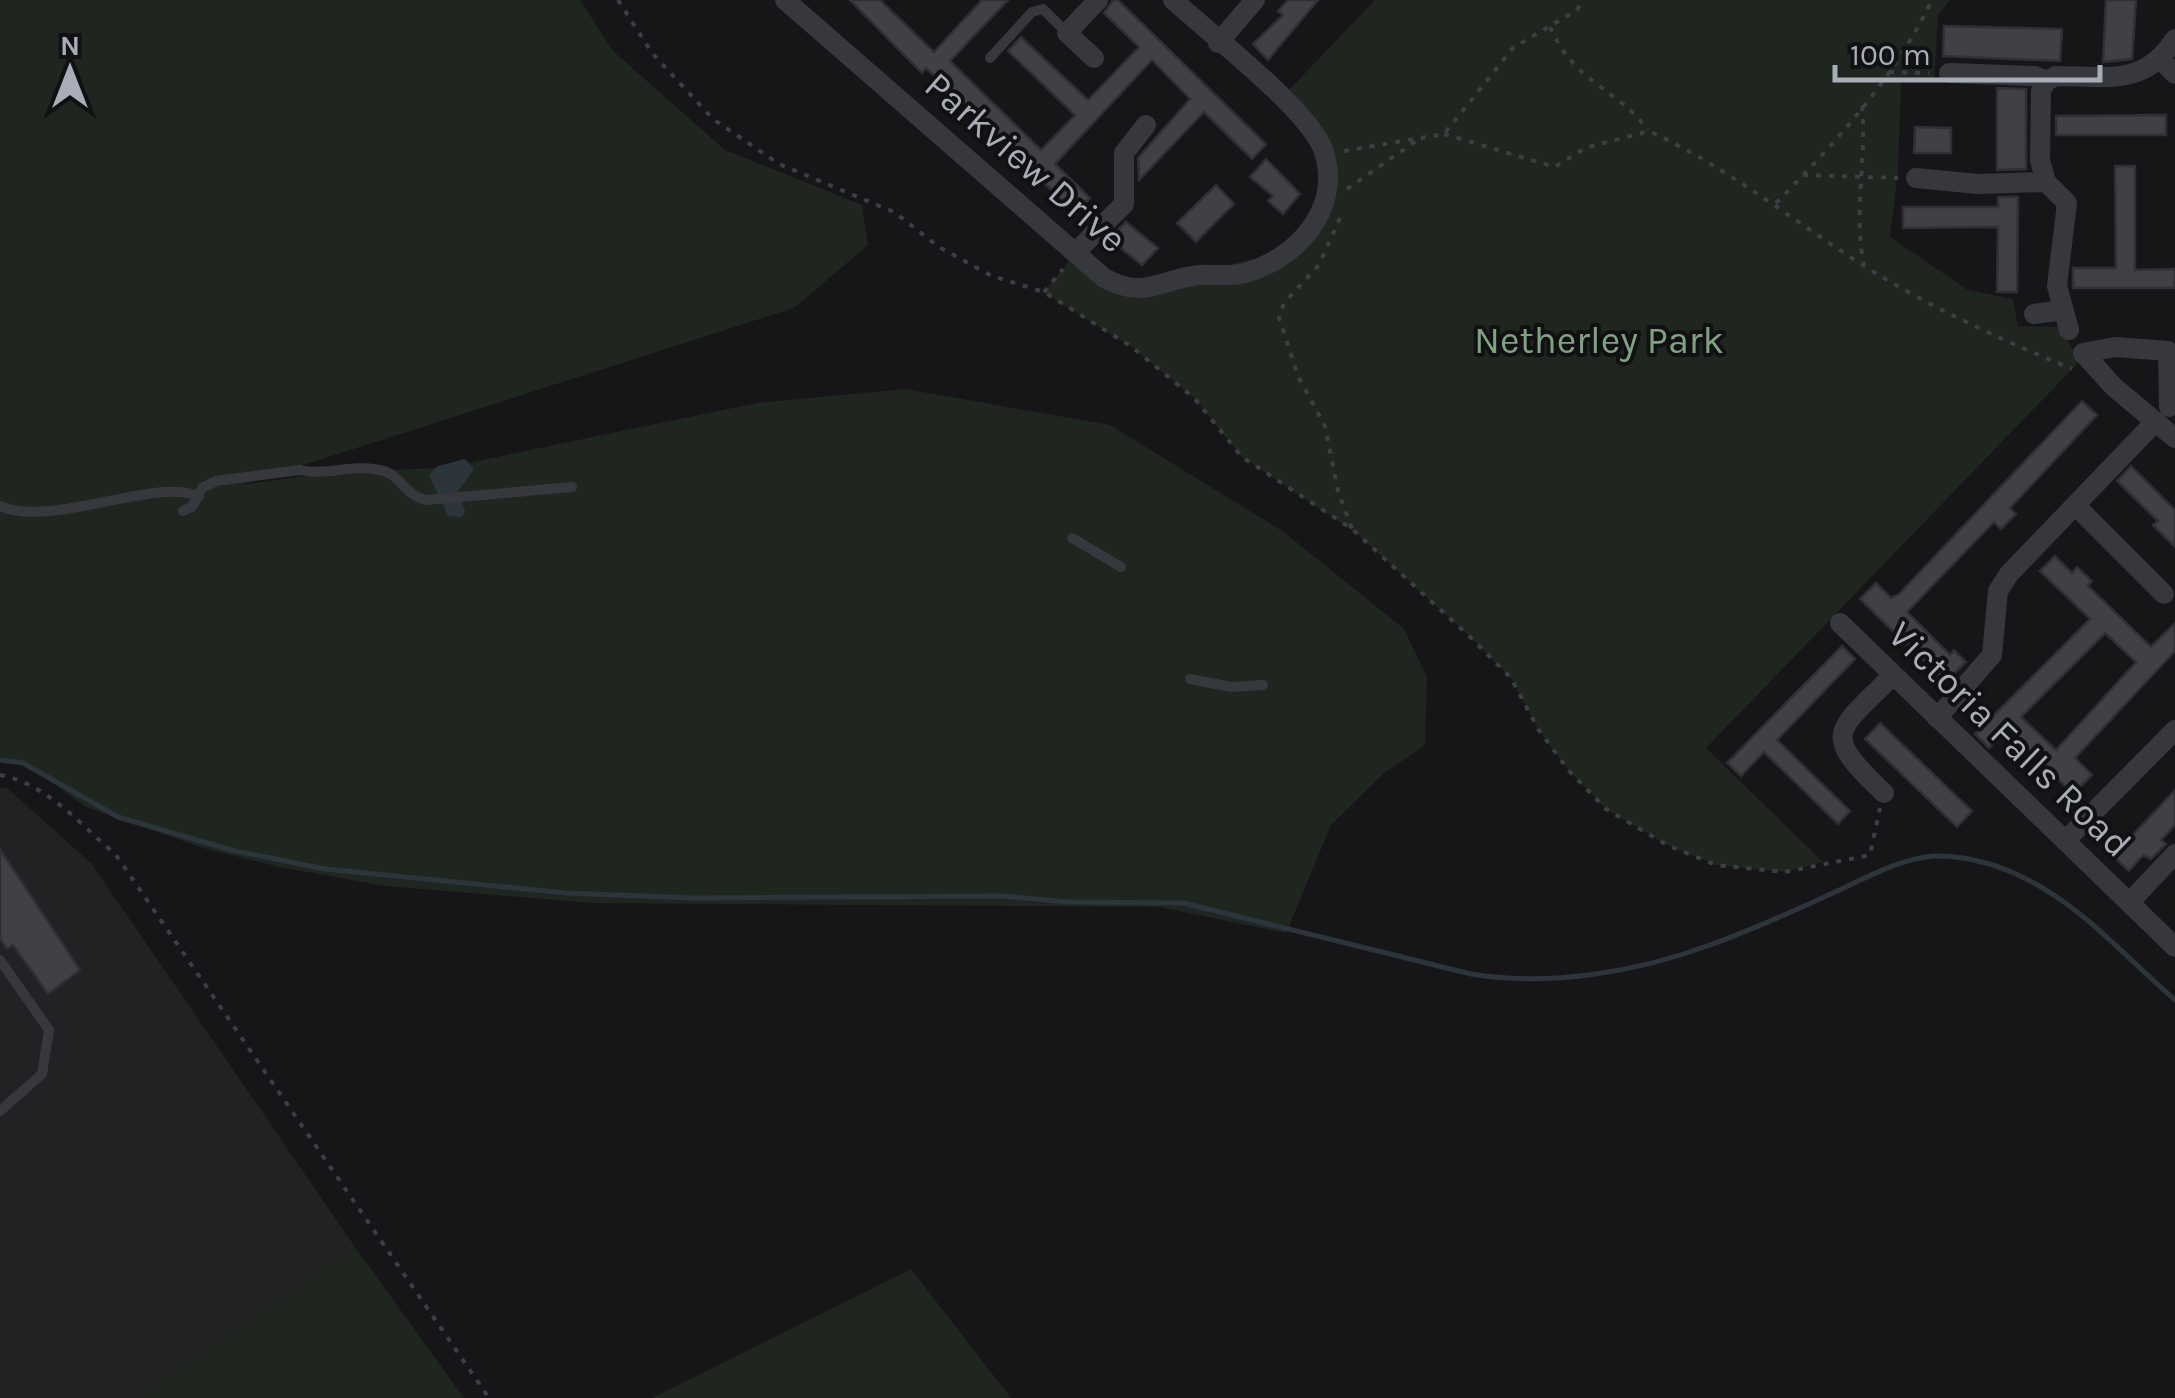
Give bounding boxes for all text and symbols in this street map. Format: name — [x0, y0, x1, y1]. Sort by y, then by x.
north arrow — [20, 20, 120, 120]
scale bar — [1835, 20, 2100, 82]
text: N — [60, 29, 80, 62]
text: 100 m — [1850, 37, 1931, 73]
street label: Parkview Drive — [916, 63, 1136, 262]
park label: Netherley Park — [1474, 318, 1724, 363]
street label: Victoria Falls Road — [1879, 612, 2140, 867]

